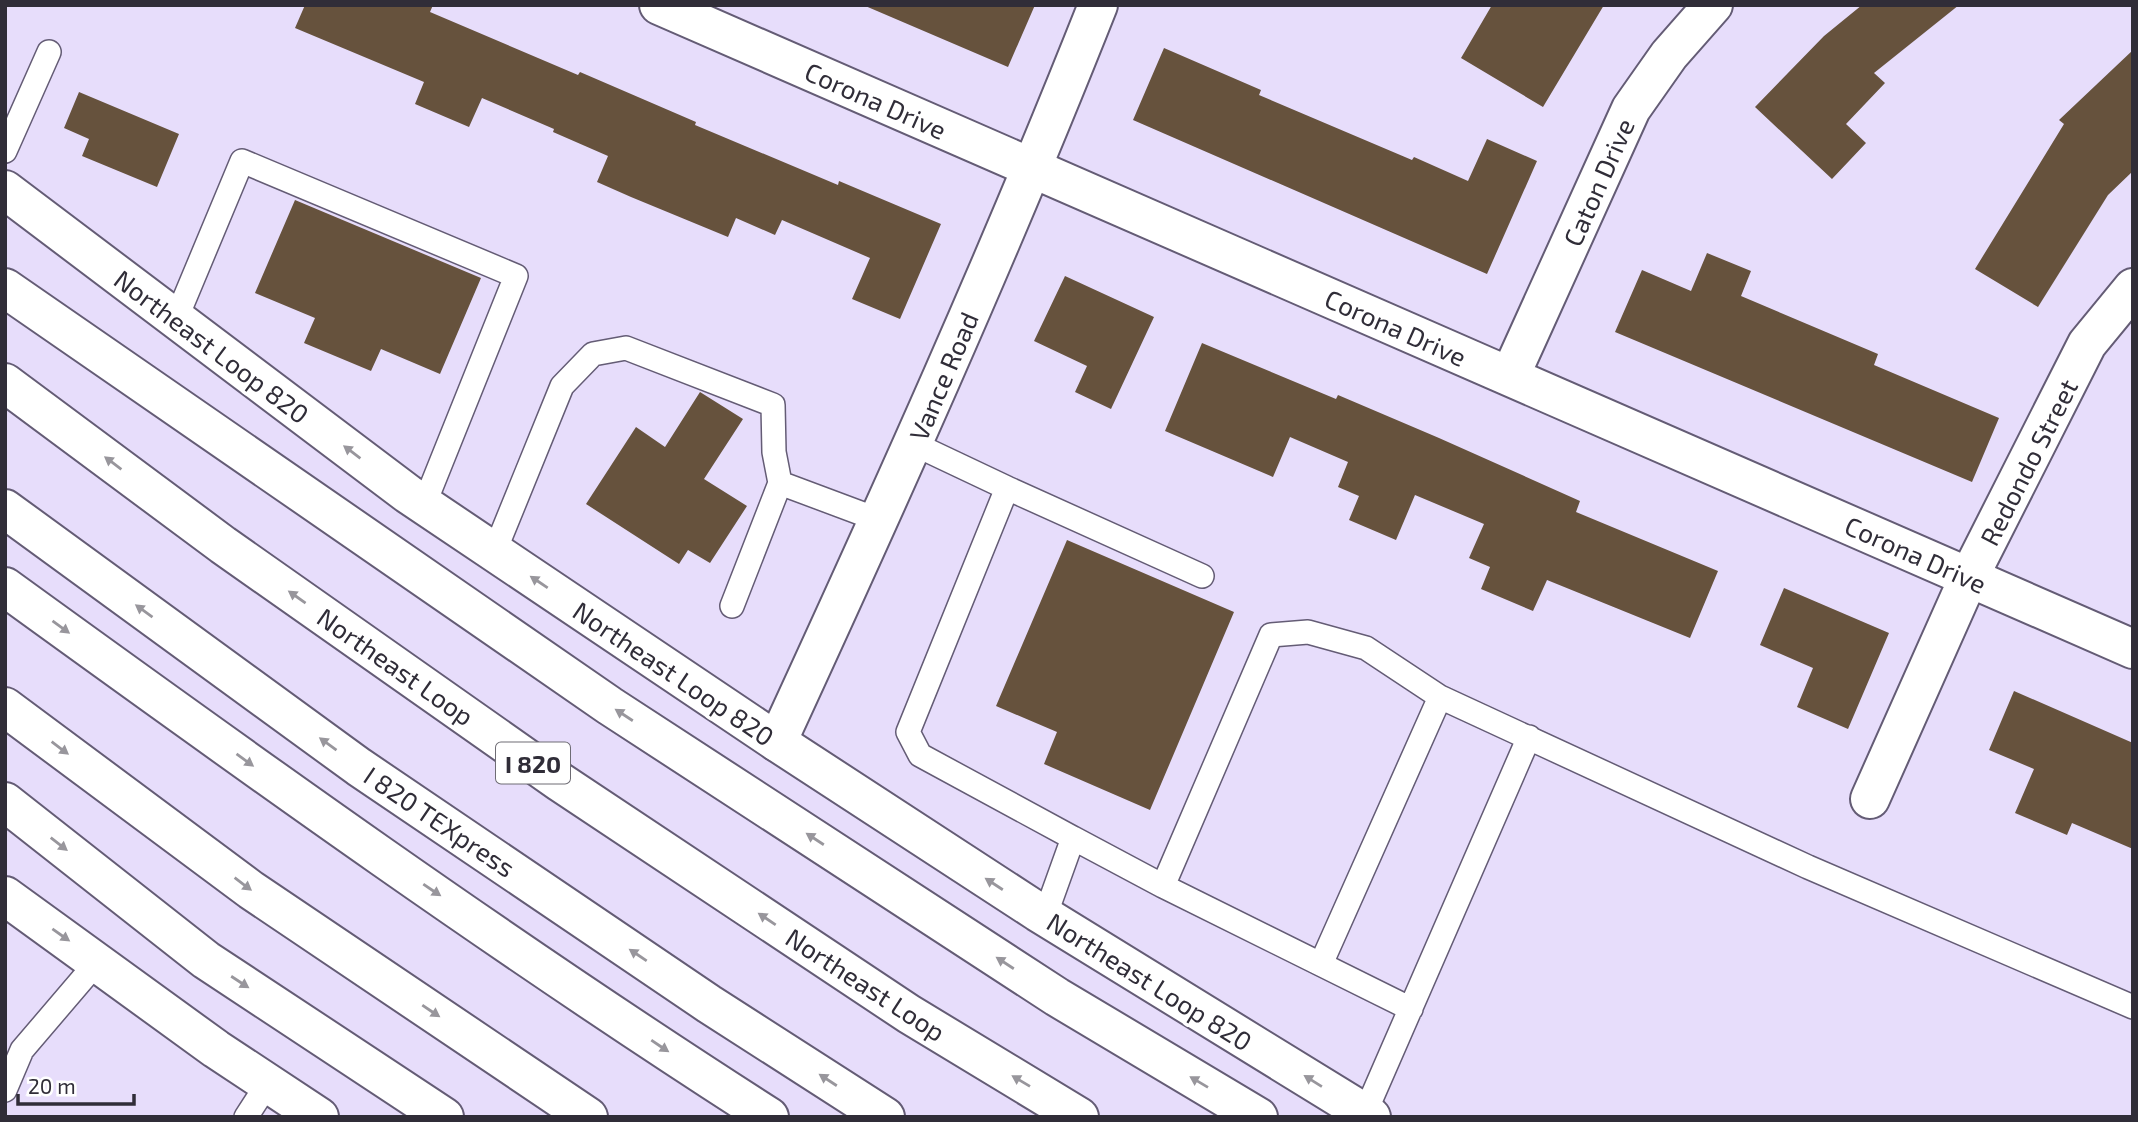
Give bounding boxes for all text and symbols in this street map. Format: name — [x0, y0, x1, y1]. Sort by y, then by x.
street label: Corona Drive — [801, 55, 951, 145]
street label: Caton Drive — [1556, 113, 1640, 251]
street label: Northeast Loop 820 — [109, 263, 315, 429]
street label: Corona Drive — [1321, 282, 1471, 372]
street label: Vance Road — [902, 307, 984, 445]
street label: Redondo Street — [1973, 374, 2083, 550]
one-way arrow — [344, 445, 362, 460]
one-way arrow — [104, 456, 122, 470]
street label: Corona Drive — [1841, 509, 1991, 599]
one-way arrow — [529, 576, 549, 589]
one-way arrow — [288, 590, 306, 604]
street label: Northeast Loop 820 — [568, 594, 780, 752]
street label: Northeast Loop — [312, 601, 480, 731]
one-way arrow — [135, 604, 153, 618]
one-way arrow — [51, 620, 70, 634]
one-way arrow — [614, 708, 634, 721]
one-way arrow — [319, 737, 337, 751]
one-way arrow — [51, 741, 69, 755]
road number: I 820 — [496, 742, 570, 784]
one-way arrow — [236, 753, 254, 767]
street label: I 820 TEXpress — [359, 759, 521, 883]
one-way arrow — [805, 833, 824, 846]
one-way arrow — [50, 837, 68, 851]
one-way arrow — [233, 876, 251, 891]
one-way arrow — [984, 877, 1004, 890]
one-way arrow — [423, 883, 441, 897]
street label: Northeast Loop 820 — [1042, 905, 1258, 1057]
one-way arrow — [757, 913, 777, 926]
street label: Northeast Loop — [781, 921, 951, 1047]
one-way arrow — [52, 928, 70, 942]
one-way arrow — [628, 949, 647, 962]
one-way arrow — [995, 957, 1015, 970]
one-way arrow — [231, 975, 249, 989]
one-way arrow — [422, 1004, 440, 1018]
one-way arrow — [651, 1039, 669, 1053]
scale bar — [18, 1062, 133, 1106]
text: 20 m — [28, 1073, 76, 1098]
one-way arrow — [818, 1073, 837, 1086]
one-way arrow — [1011, 1075, 1030, 1088]
one-way arrow — [1303, 1075, 1322, 1087]
one-way arrow — [1190, 1076, 1209, 1088]

